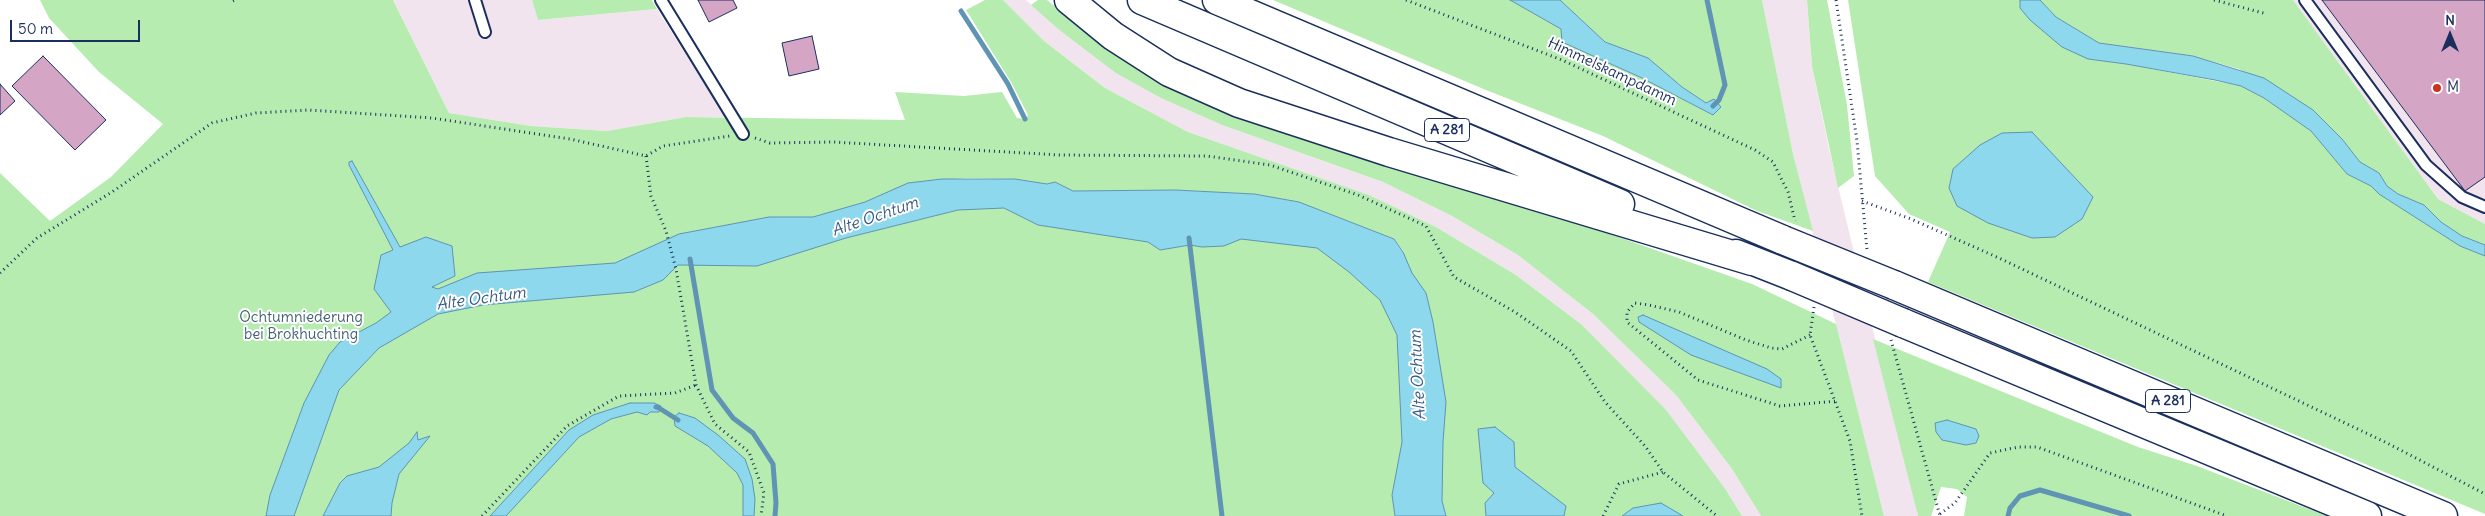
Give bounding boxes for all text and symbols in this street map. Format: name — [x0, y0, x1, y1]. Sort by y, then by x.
scale bar — [12, 10, 142, 42]
north arrow — [2425, 10, 2475, 60]
text: N — [2445, 11, 2455, 29]
text: 50 m — [18, 19, 53, 38]
street label: Himmelskampdamm — [1545, 34, 1679, 110]
place label: M — [2447, 79, 2459, 97]
marker: M — [2431, 82, 2443, 94]
road number: A 281 — [1424, 118, 1470, 142]
water label: Alte Ochtum — [829, 193, 921, 241]
water label: Alte Ochtum — [435, 283, 527, 315]
park label: Ochtumniederung bei Brokhuchting — [239, 309, 363, 344]
water label: Alte Ochtum — [1406, 330, 1430, 420]
road number: A 281 — [2146, 390, 2190, 412]

